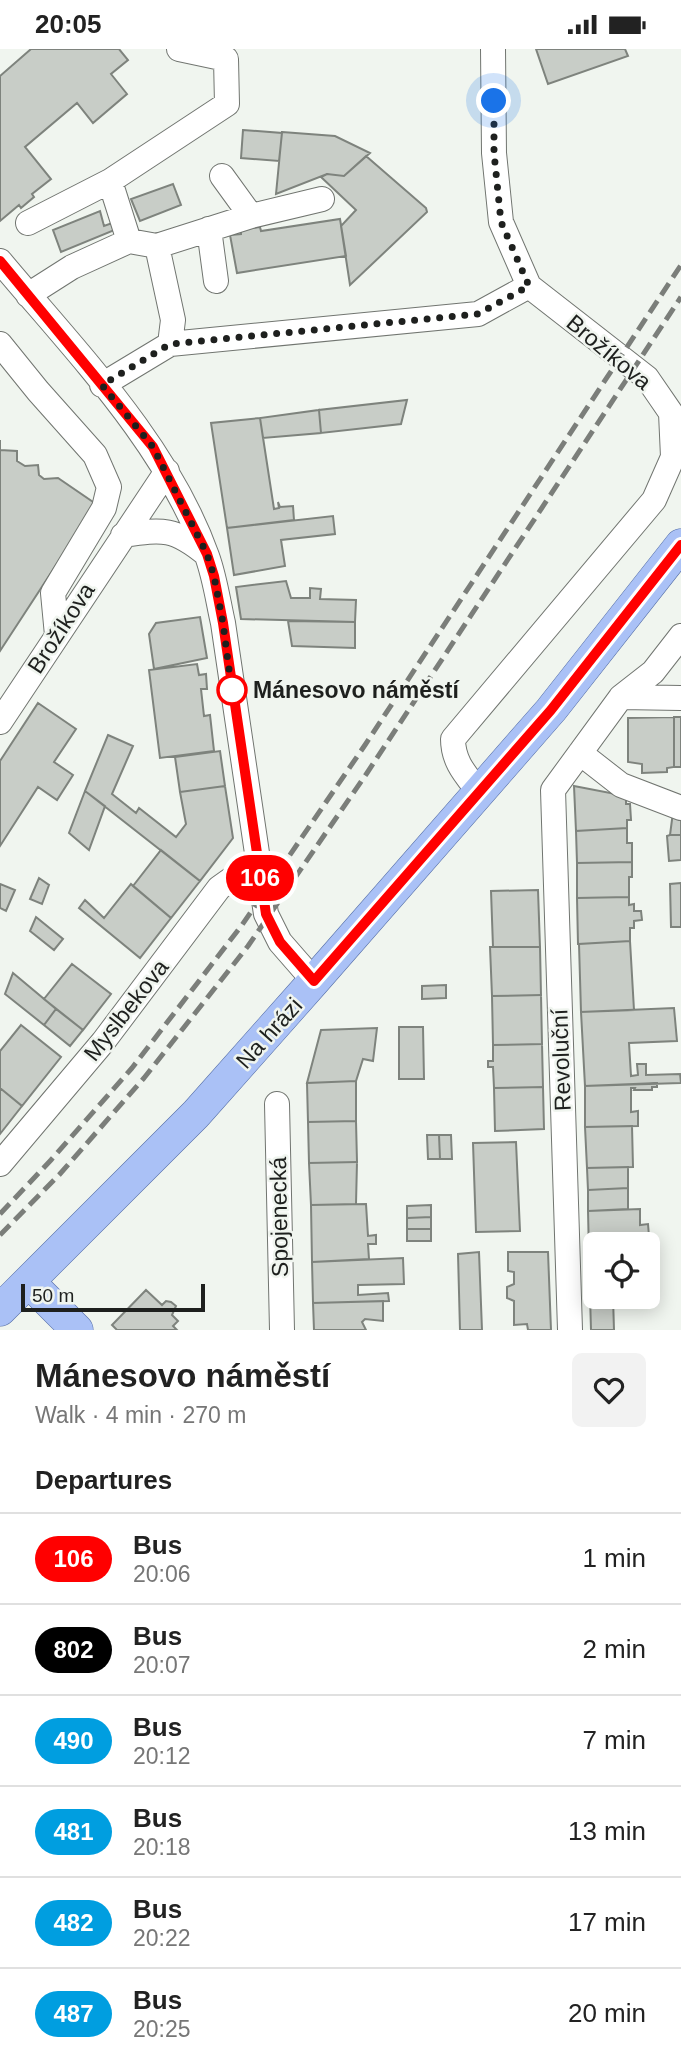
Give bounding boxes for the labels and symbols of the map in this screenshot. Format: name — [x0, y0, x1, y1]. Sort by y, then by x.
your location — [476, 83, 511, 118]
street label: Brožíkova — [561, 309, 657, 395]
street label: Brožíkova — [22, 578, 100, 678]
marker: Mánesovo náměstí — [217, 675, 247, 705]
place label: Mánesovo náměstí — [253, 677, 460, 703]
line badge: 106 — [220, 855, 300, 901]
street label: Myslbekova — [78, 954, 174, 1066]
street label: Na hrázi — [231, 992, 307, 1074]
street label: Revoluční — [546, 1008, 576, 1112]
street label: Spojenecká — [265, 1156, 293, 1277]
scale bar — [21, 1281, 205, 1313]

